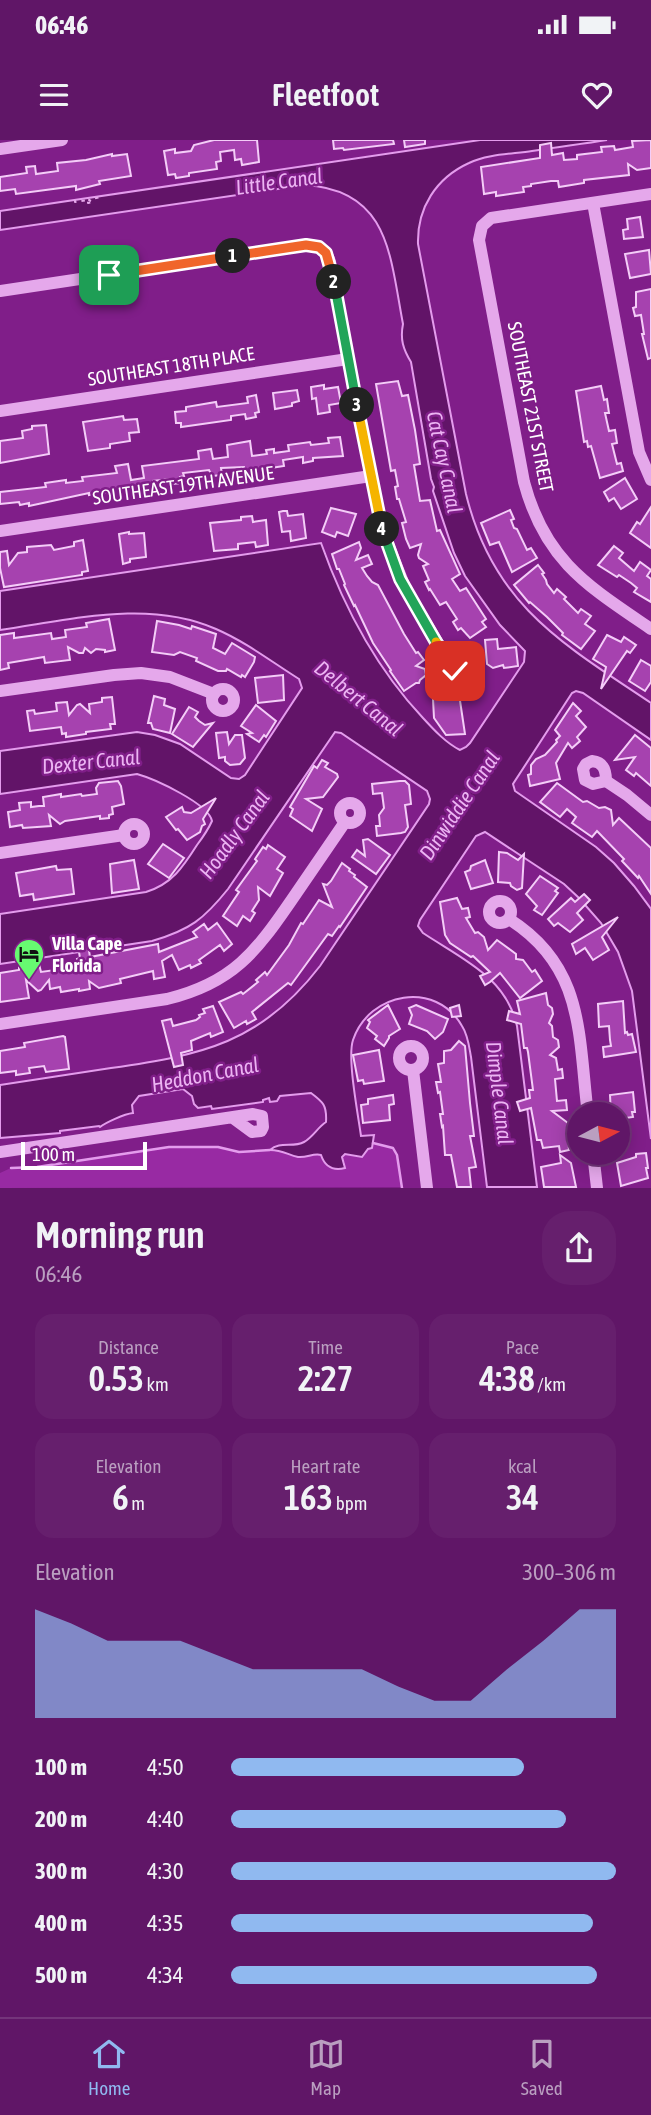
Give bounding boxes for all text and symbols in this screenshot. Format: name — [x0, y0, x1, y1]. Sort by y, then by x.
text: 06:46 — [35, 10, 89, 40]
icon: menu — [35, 76, 73, 114]
text: Fleetfoot — [272, 76, 379, 113]
icon: heart — [578, 76, 616, 114]
water label: Little Canal — [234, 163, 324, 199]
pin: 1 — [216, 239, 250, 274]
text: 1 — [228, 244, 237, 266]
pin — [79, 245, 139, 305]
icon: arrive — [90, 256, 128, 294]
pin: 2 — [316, 264, 352, 300]
text: 2 — [329, 270, 338, 292]
street label: SOUTHEAST 21ST STREET — [504, 320, 558, 495]
street label: SOUTHEAST 18TH PLACE — [86, 342, 256, 390]
pin: 3 — [340, 387, 374, 422]
text: 3 — [352, 393, 361, 415]
water label: Cat Cay Canal — [422, 409, 468, 515]
street label: SOUTHEAST 19TH AVENUE — [91, 461, 275, 509]
pin: 4 — [364, 512, 400, 546]
text: 4 — [377, 517, 386, 539]
pin — [425, 641, 485, 701]
icon: check — [436, 652, 474, 690]
water label: Delbert Canal — [310, 655, 408, 741]
water label: Dexter Canal — [41, 744, 141, 778]
water label: Dinwiddie Canal — [414, 746, 504, 864]
water label: Hoadly Canal — [194, 785, 274, 883]
place label: Villa Cape Florida — [51, 932, 123, 976]
hotel icon: Villa Cape Florida — [12, 937, 46, 981]
water label: Dimple Canal — [482, 1040, 518, 1146]
water label: Heddon Canal — [149, 1052, 261, 1096]
north arrow — [567, 1102, 630, 1166]
map controls — [567, 1102, 630, 1165]
scale bar — [21, 1139, 147, 1170]
text: 100 m — [32, 1143, 75, 1165]
button: share — [542, 1211, 616, 1285]
text: Morning run — [35, 1213, 205, 1256]
text: 06:46 — [35, 1261, 82, 1287]
text: Distance — [98, 1336, 159, 1358]
text: Time — [308, 1336, 343, 1358]
text: Pace — [506, 1336, 539, 1358]
text: 0.53 — [88, 1358, 144, 1398]
text: 2:27 — [298, 1358, 353, 1398]
text: 4:38 — [479, 1358, 535, 1398]
text: km — [144, 1373, 169, 1395]
text: /km — [535, 1373, 566, 1395]
text: Elevation — [96, 1455, 161, 1477]
text: Heart rate — [291, 1455, 360, 1477]
text: kcal — [508, 1455, 537, 1477]
text: 6 — [112, 1477, 129, 1517]
text: 163 — [284, 1477, 333, 1517]
text: 34 — [506, 1477, 539, 1517]
text: m — [129, 1492, 145, 1514]
text: bpm — [333, 1492, 367, 1514]
text: Elevation — [35, 1559, 115, 1585]
text: 300–306 m — [522, 1559, 616, 1585]
text: 100 m — [35, 1754, 87, 1780]
text: 4:50 — [147, 1754, 184, 1780]
text: 200 m — [35, 1806, 87, 1832]
text: 4:40 — [147, 1806, 184, 1832]
text: 300 m — [35, 1858, 87, 1884]
text: 4:30 — [147, 1858, 184, 1884]
text: 400 m — [35, 1910, 87, 1936]
text: 4:35 — [147, 1910, 184, 1936]
text: 500 m — [35, 1962, 87, 1988]
text: 4:34 — [147, 1962, 184, 1988]
tab: Home — [88, 2035, 130, 2099]
tab: Map — [307, 2035, 345, 2099]
tab: Saved — [521, 2035, 563, 2099]

